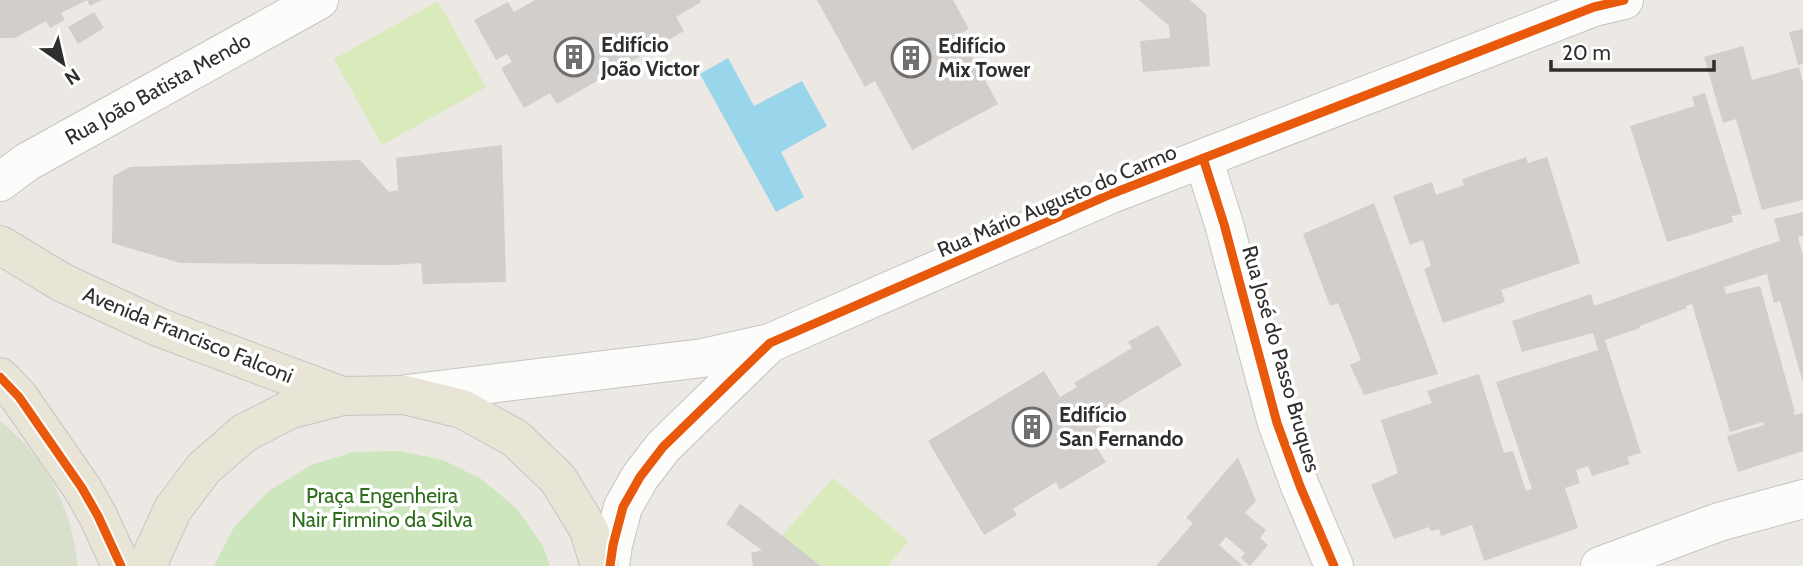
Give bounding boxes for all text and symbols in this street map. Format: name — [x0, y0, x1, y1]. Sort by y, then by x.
street label: Rua João Batista Mendo — [61, 27, 255, 150]
north arrow — [28, 28, 98, 98]
scale bar — [1551, 28, 1714, 72]
place label: Edifício João Victor — [600, 32, 699, 81]
place label: Edifício Mix Tower — [938, 33, 1030, 82]
building icon: Edifício João Victor — [553, 36, 595, 78]
building icon: Edifício Mix Tower — [890, 37, 932, 79]
text: 20 m — [1562, 40, 1611, 65]
text: N — [60, 63, 84, 90]
street label: Rua Mário Augusto do Carmo — [934, 139, 1180, 262]
street label: Rua José do Passo Bruques — [1237, 243, 1326, 475]
street label: Avenida Francisco Falconi — [80, 281, 297, 388]
place label: Edifício San Fernando — [1059, 402, 1184, 451]
building icon: Edifício San Fernando — [1011, 406, 1053, 448]
park label: Praça Engenheira Nair Firmino da Silva — [291, 483, 473, 532]

